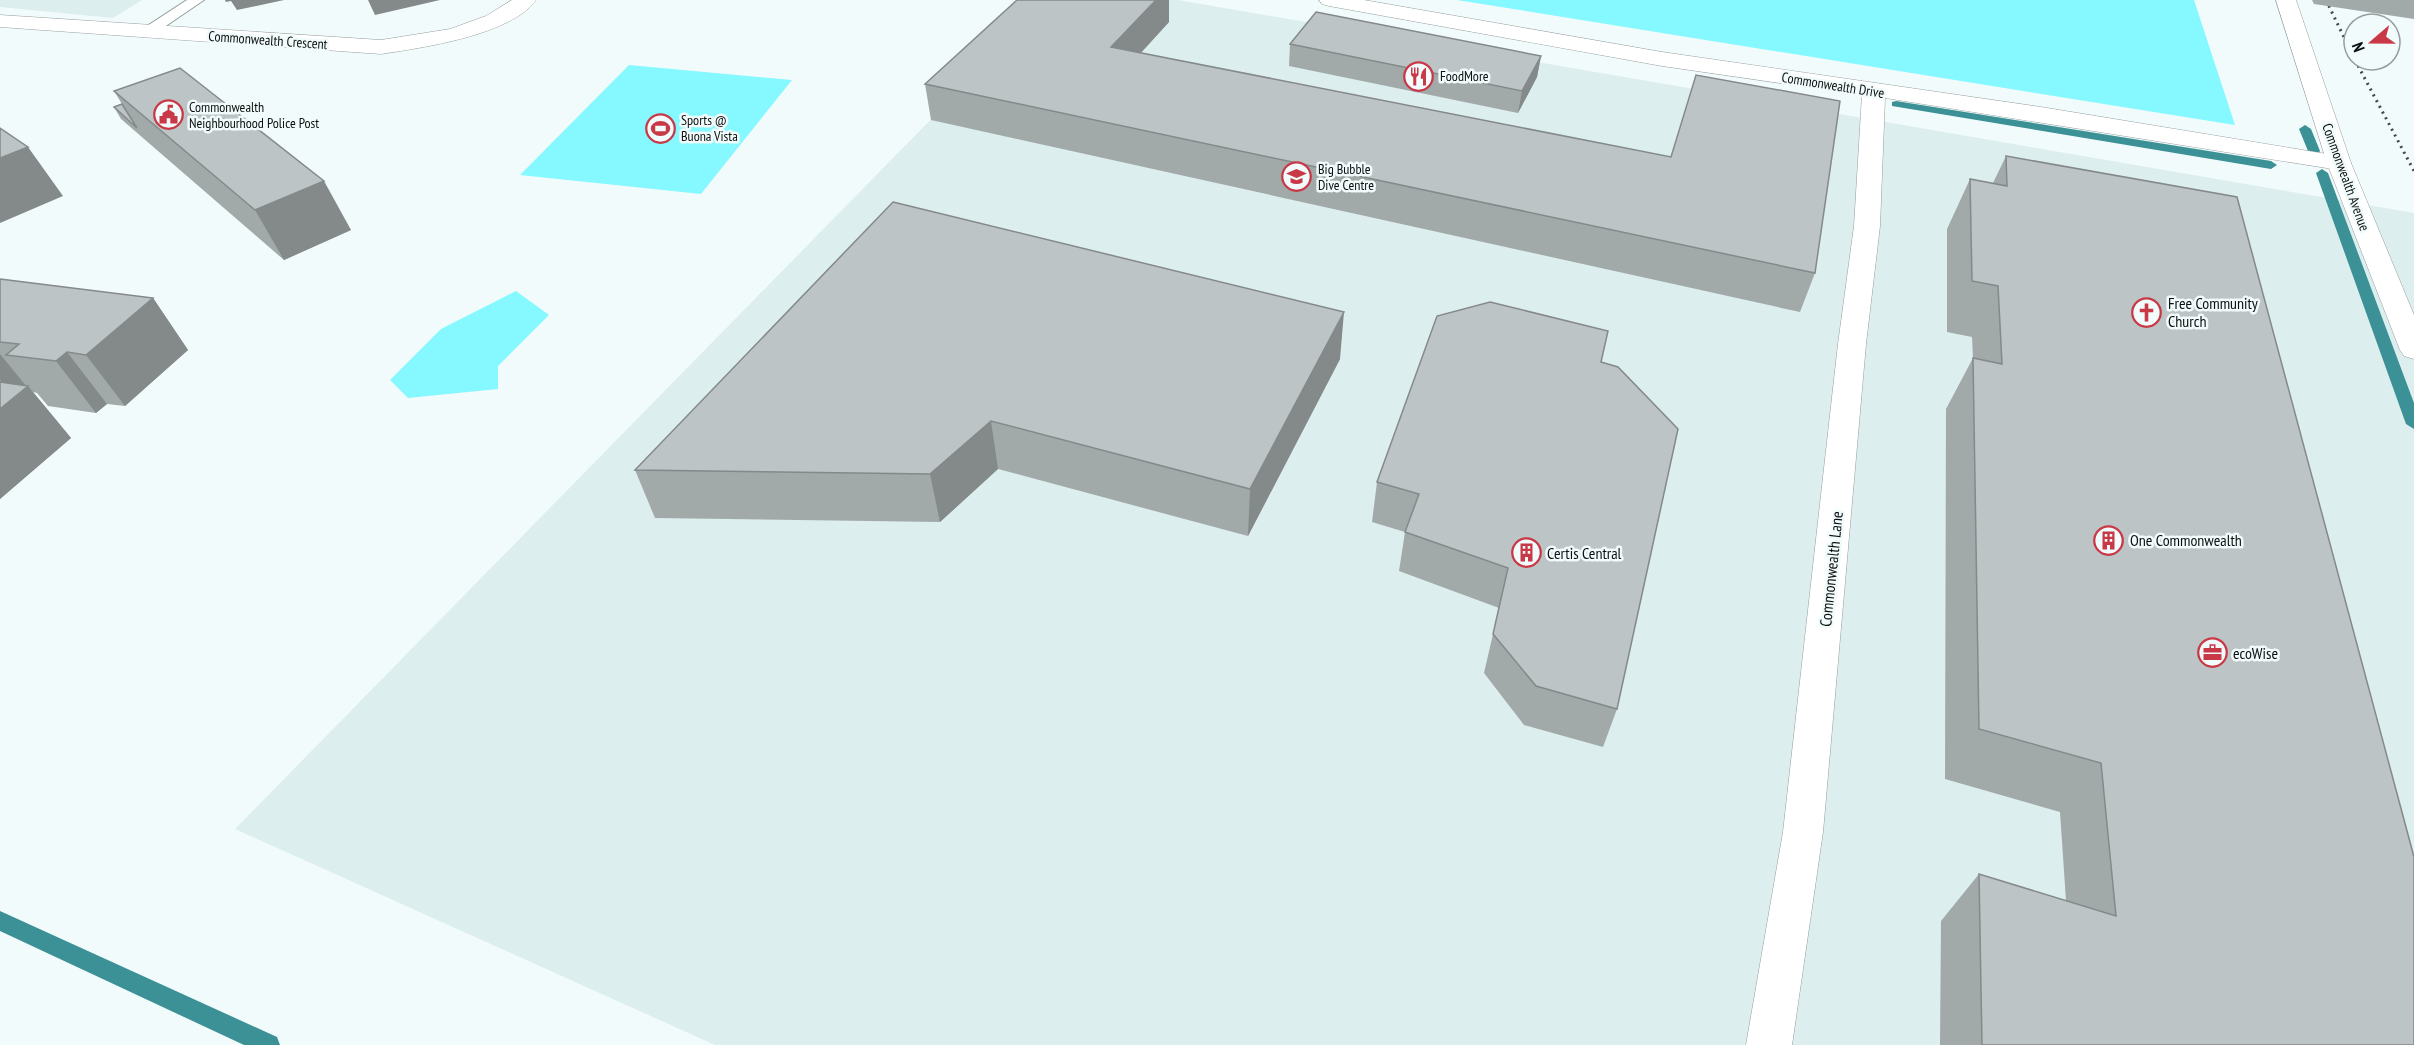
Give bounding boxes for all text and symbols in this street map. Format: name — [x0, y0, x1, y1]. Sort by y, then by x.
north arrow — [2342, 12, 2402, 72]
street label: Commonwealth Crescent — [208, 27, 328, 53]
text: N — [2347, 40, 2369, 55]
restaurant icon: FoodMore — [1403, 60, 1435, 92]
place label: FoodMore — [1440, 67, 1489, 85]
street label: Commonwealth Drive — [1780, 68, 1886, 102]
place label: Commonwealth Neighbourhood Police Post — [189, 98, 319, 132]
public building icon: Commonwealth Neighbourhood Police Post — [152, 99, 184, 131]
place label: Sports @ Buona Vista — [681, 111, 738, 145]
sports icon: Sports @ Buona Vista — [644, 112, 676, 144]
street label: Commonwealth Avenue — [2318, 121, 2374, 234]
place label: Big Bubble Dive Centre — [1318, 160, 1374, 194]
school or university icon: Big Bubble Dive Centre — [1281, 161, 1313, 193]
place label: Free Community Church — [2168, 293, 2258, 331]
church icon: Free Community Church — [2131, 296, 2163, 328]
street label: Commonwealth Lane — [1815, 510, 1847, 628]
building icon: One Commonwealth — [2093, 524, 2125, 556]
place label: One Commonwealth — [2130, 530, 2242, 550]
building icon: Certis Central — [1510, 537, 1542, 569]
place label: Certis Central — [1547, 543, 1622, 563]
office icon: ecoWise — [2196, 637, 2228, 669]
place label: ecoWise — [2233, 643, 2278, 663]

